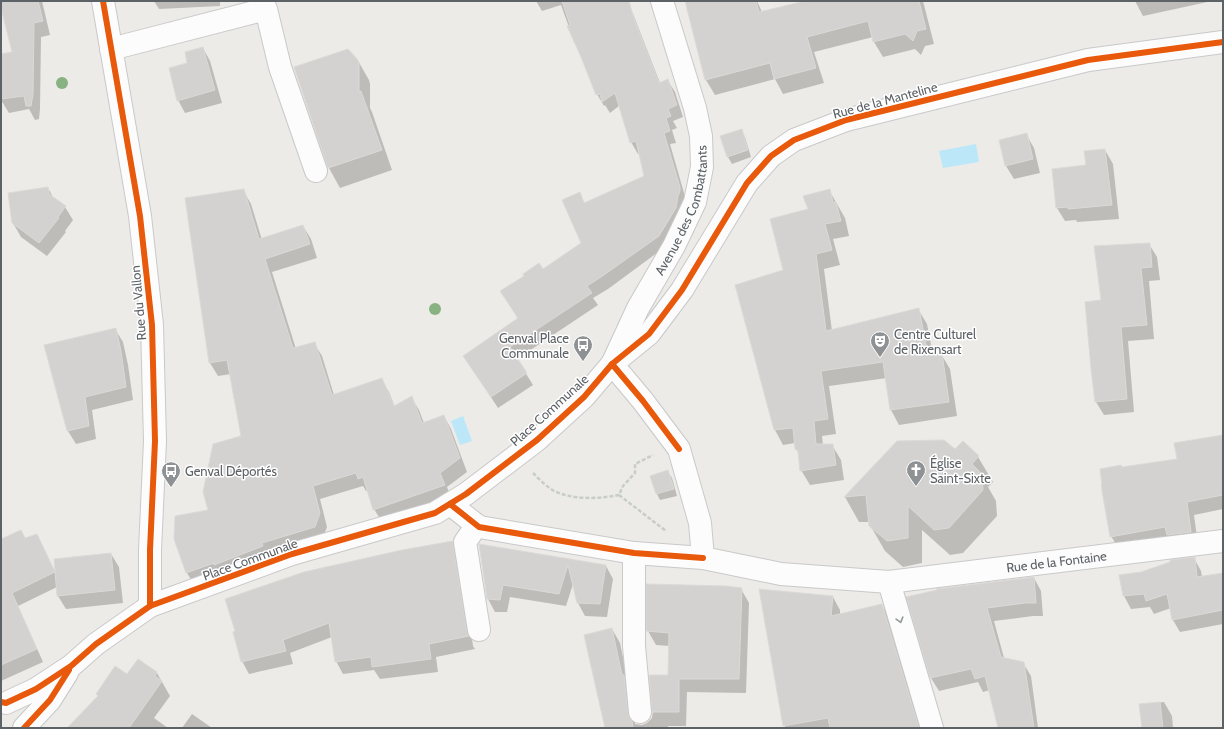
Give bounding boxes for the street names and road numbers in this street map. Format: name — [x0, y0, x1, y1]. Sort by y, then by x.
street label: Rue de la Manteline — [831, 78, 939, 122]
street label: Avenue des Combattants — [651, 145, 710, 278]
street label: Rue du Vallon — [127, 265, 149, 341]
street label: Place Communale — [507, 370, 592, 449]
street label: Place Communale — [200, 534, 300, 584]
street label: Rue de la Fontaine — [1005, 547, 1108, 576]

